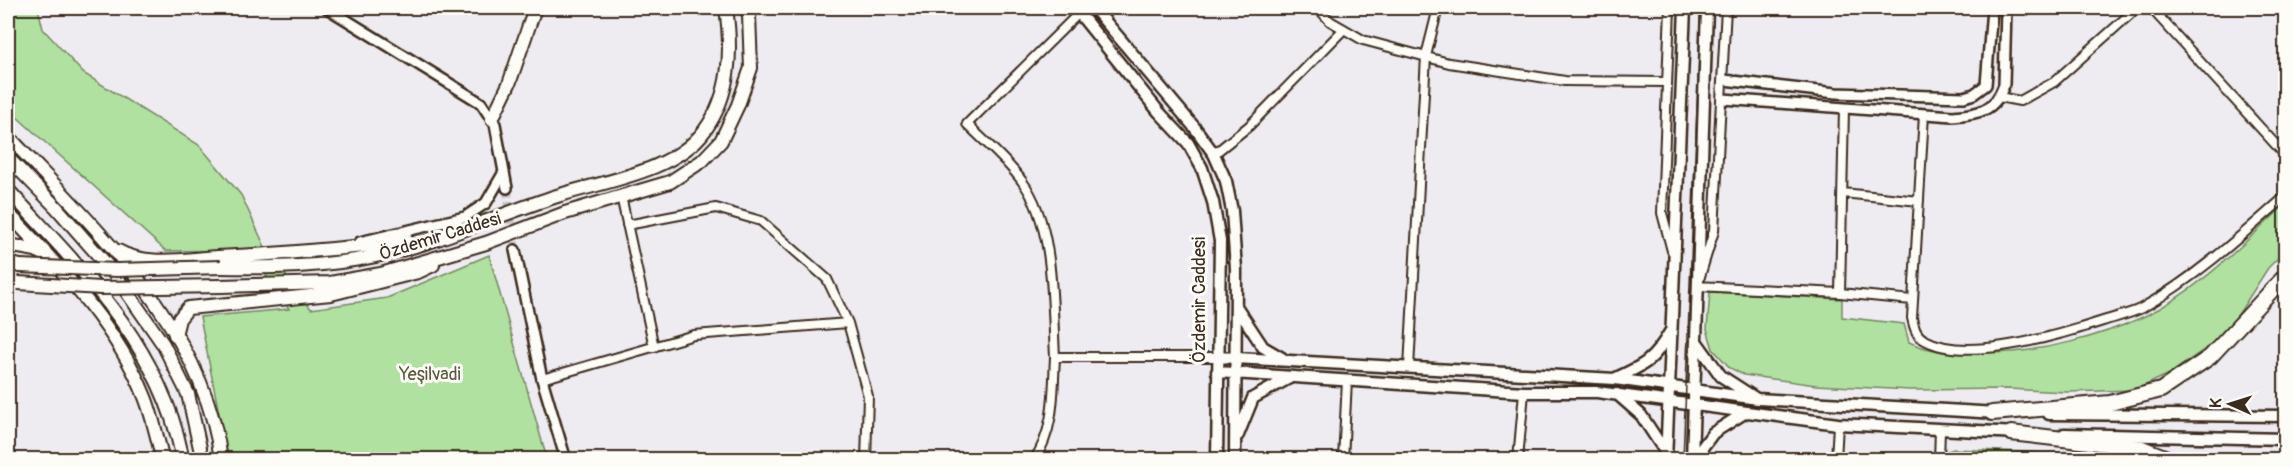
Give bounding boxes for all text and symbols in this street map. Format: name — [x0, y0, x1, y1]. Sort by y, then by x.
street label: Özdemir Caddesi — [376, 207, 504, 266]
street label: Özdemir Caddesi — [1188, 237, 1211, 363]
park label: Yeşilvadi — [398, 363, 461, 386]
north arrow — [2200, 374, 2260, 434]
text: K — [2206, 398, 2226, 409]

